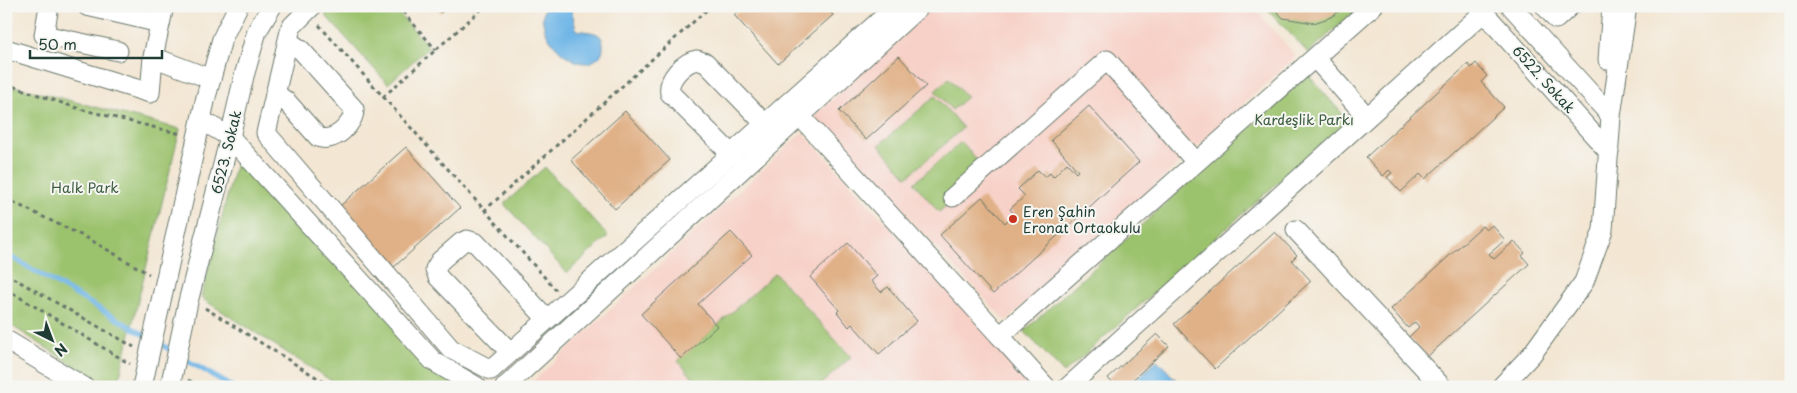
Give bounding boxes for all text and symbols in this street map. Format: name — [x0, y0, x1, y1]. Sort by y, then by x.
scale bar — [30, 28, 162, 60]
text: 50 m — [38, 32, 77, 55]
street label: 6522. Sokak — [1508, 40, 1580, 118]
street label: 6523. Sokak — [205, 108, 247, 196]
park label: Kardeşlik Parkı — [1254, 109, 1354, 130]
park label: Halk Park — [51, 177, 119, 198]
place label: Eren Şahin Eronat Ortaokulu — [1023, 201, 1141, 238]
marker: Eren Şahin Eronat Ortaokulu — [1007, 213, 1019, 225]
north arrow — [28, 316, 78, 366]
text: N — [50, 339, 72, 362]

